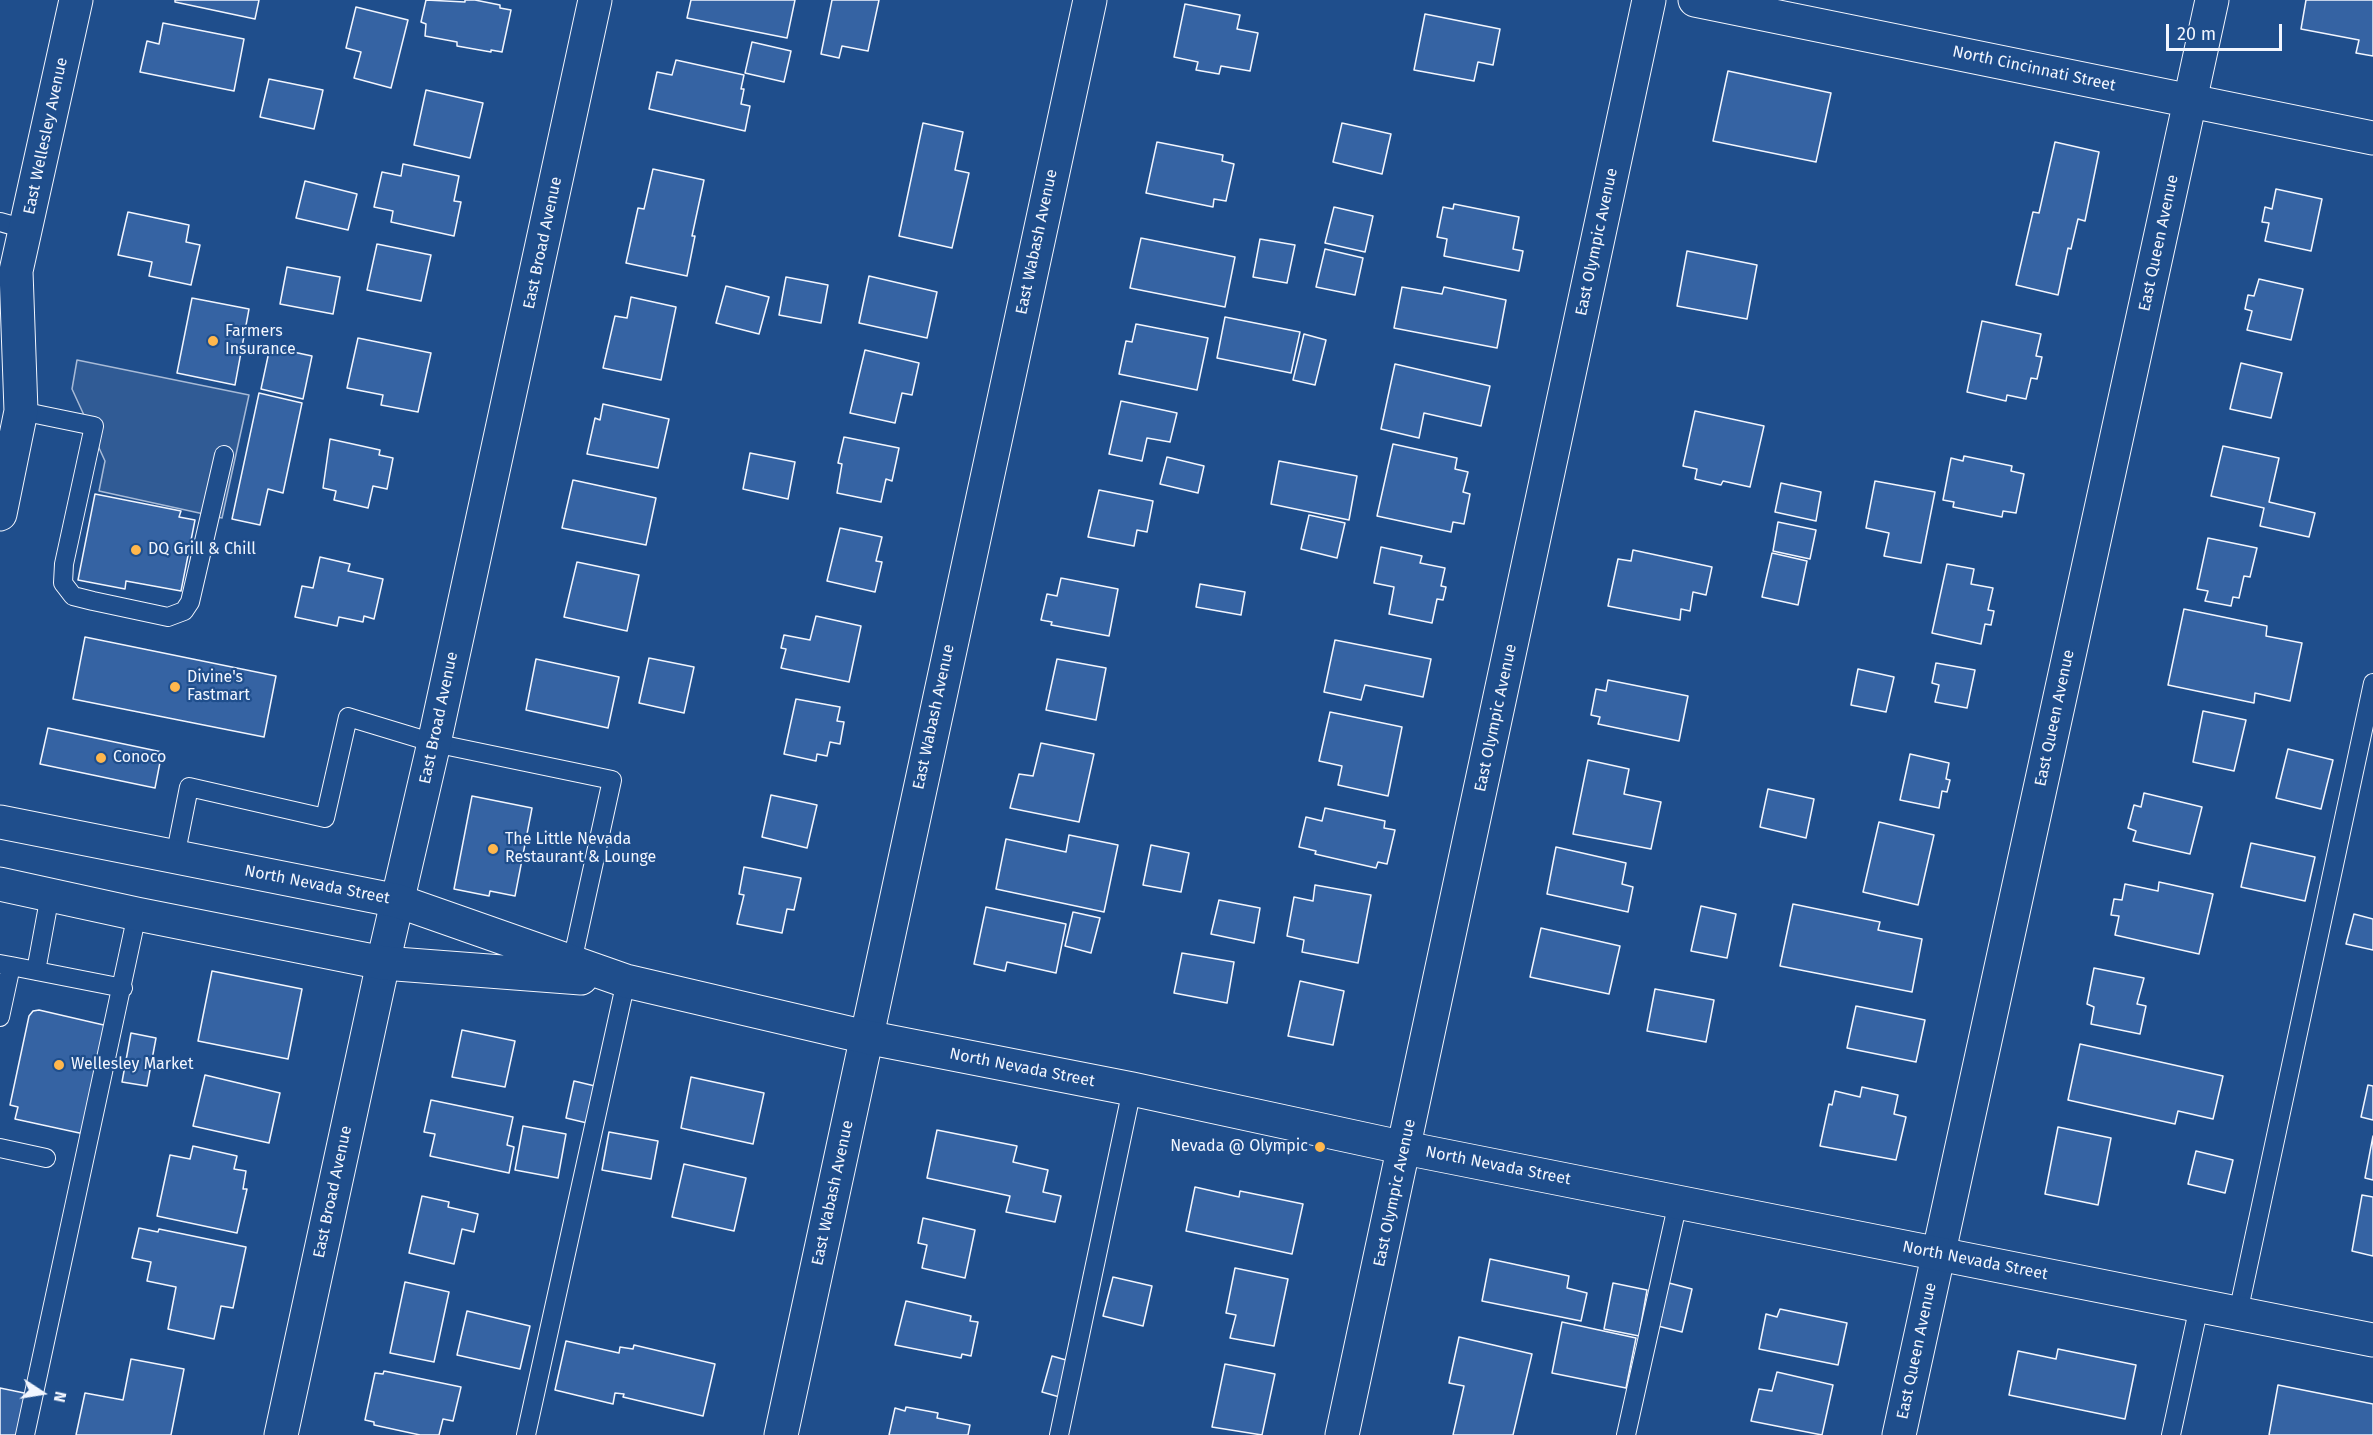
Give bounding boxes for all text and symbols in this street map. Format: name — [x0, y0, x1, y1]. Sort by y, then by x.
scale bar — [2169, 12, 2284, 50]
text: 20 m — [2177, 23, 2216, 45]
street label: North Cincinnati Street — [1951, 42, 2117, 96]
street label: East Wellesley Avenue — [20, 56, 72, 216]
street label: East Olympic Avenue — [1572, 166, 1622, 318]
street label: East Wabash Avenue — [1012, 168, 1062, 316]
street label: East Queen Avenue — [2135, 173, 2183, 313]
street label: East Broad Avenue — [520, 175, 566, 311]
place label: Farmers Insurance — [225, 322, 296, 360]
marker: Farmers Insurance — [206, 334, 220, 348]
place label: DQ Grill & Chill — [148, 540, 256, 560]
marker: DQ Grill & Chill — [129, 543, 143, 557]
street label: East Olympic Avenue — [1471, 642, 1521, 794]
street label: East Wabash Avenue — [909, 643, 959, 791]
street label: East Queen Avenue — [2031, 648, 2079, 788]
street label: East Broad Avenue — [416, 650, 462, 786]
place label: Divine's Fastmart — [187, 668, 250, 706]
marker: Divine's Fastmart — [168, 680, 182, 694]
place label: Conoco — [113, 748, 166, 768]
marker: Conoco — [94, 751, 108, 765]
place label: The Little Nevada Restaurant & Lounge — [505, 830, 656, 868]
marker: The Little Nevada Restaurant & Lounge — [486, 842, 500, 856]
street label: North Nevada Street — [243, 861, 391, 909]
street label: North Nevada Street — [948, 1044, 1096, 1092]
place label: Wellesley Market — [71, 1055, 194, 1075]
marker: Wellesley Market — [52, 1058, 66, 1072]
street label: East Olympic Avenue — [1370, 1117, 1420, 1269]
street label: East Wabash Avenue — [808, 1119, 858, 1267]
street label: East Broad Avenue — [310, 1124, 356, 1260]
place label: Nevada @ Olympic — [1170, 1137, 1308, 1157]
marker: Nevada @ Olympic — [1313, 1140, 1327, 1154]
street label: North Nevada Street — [1424, 1142, 1572, 1190]
street label: North Nevada Street — [1901, 1237, 2049, 1285]
street label: East Queen Avenue — [1893, 1281, 1941, 1421]
north arrow — [12, 1363, 72, 1423]
text: N — [50, 1390, 70, 1404]

